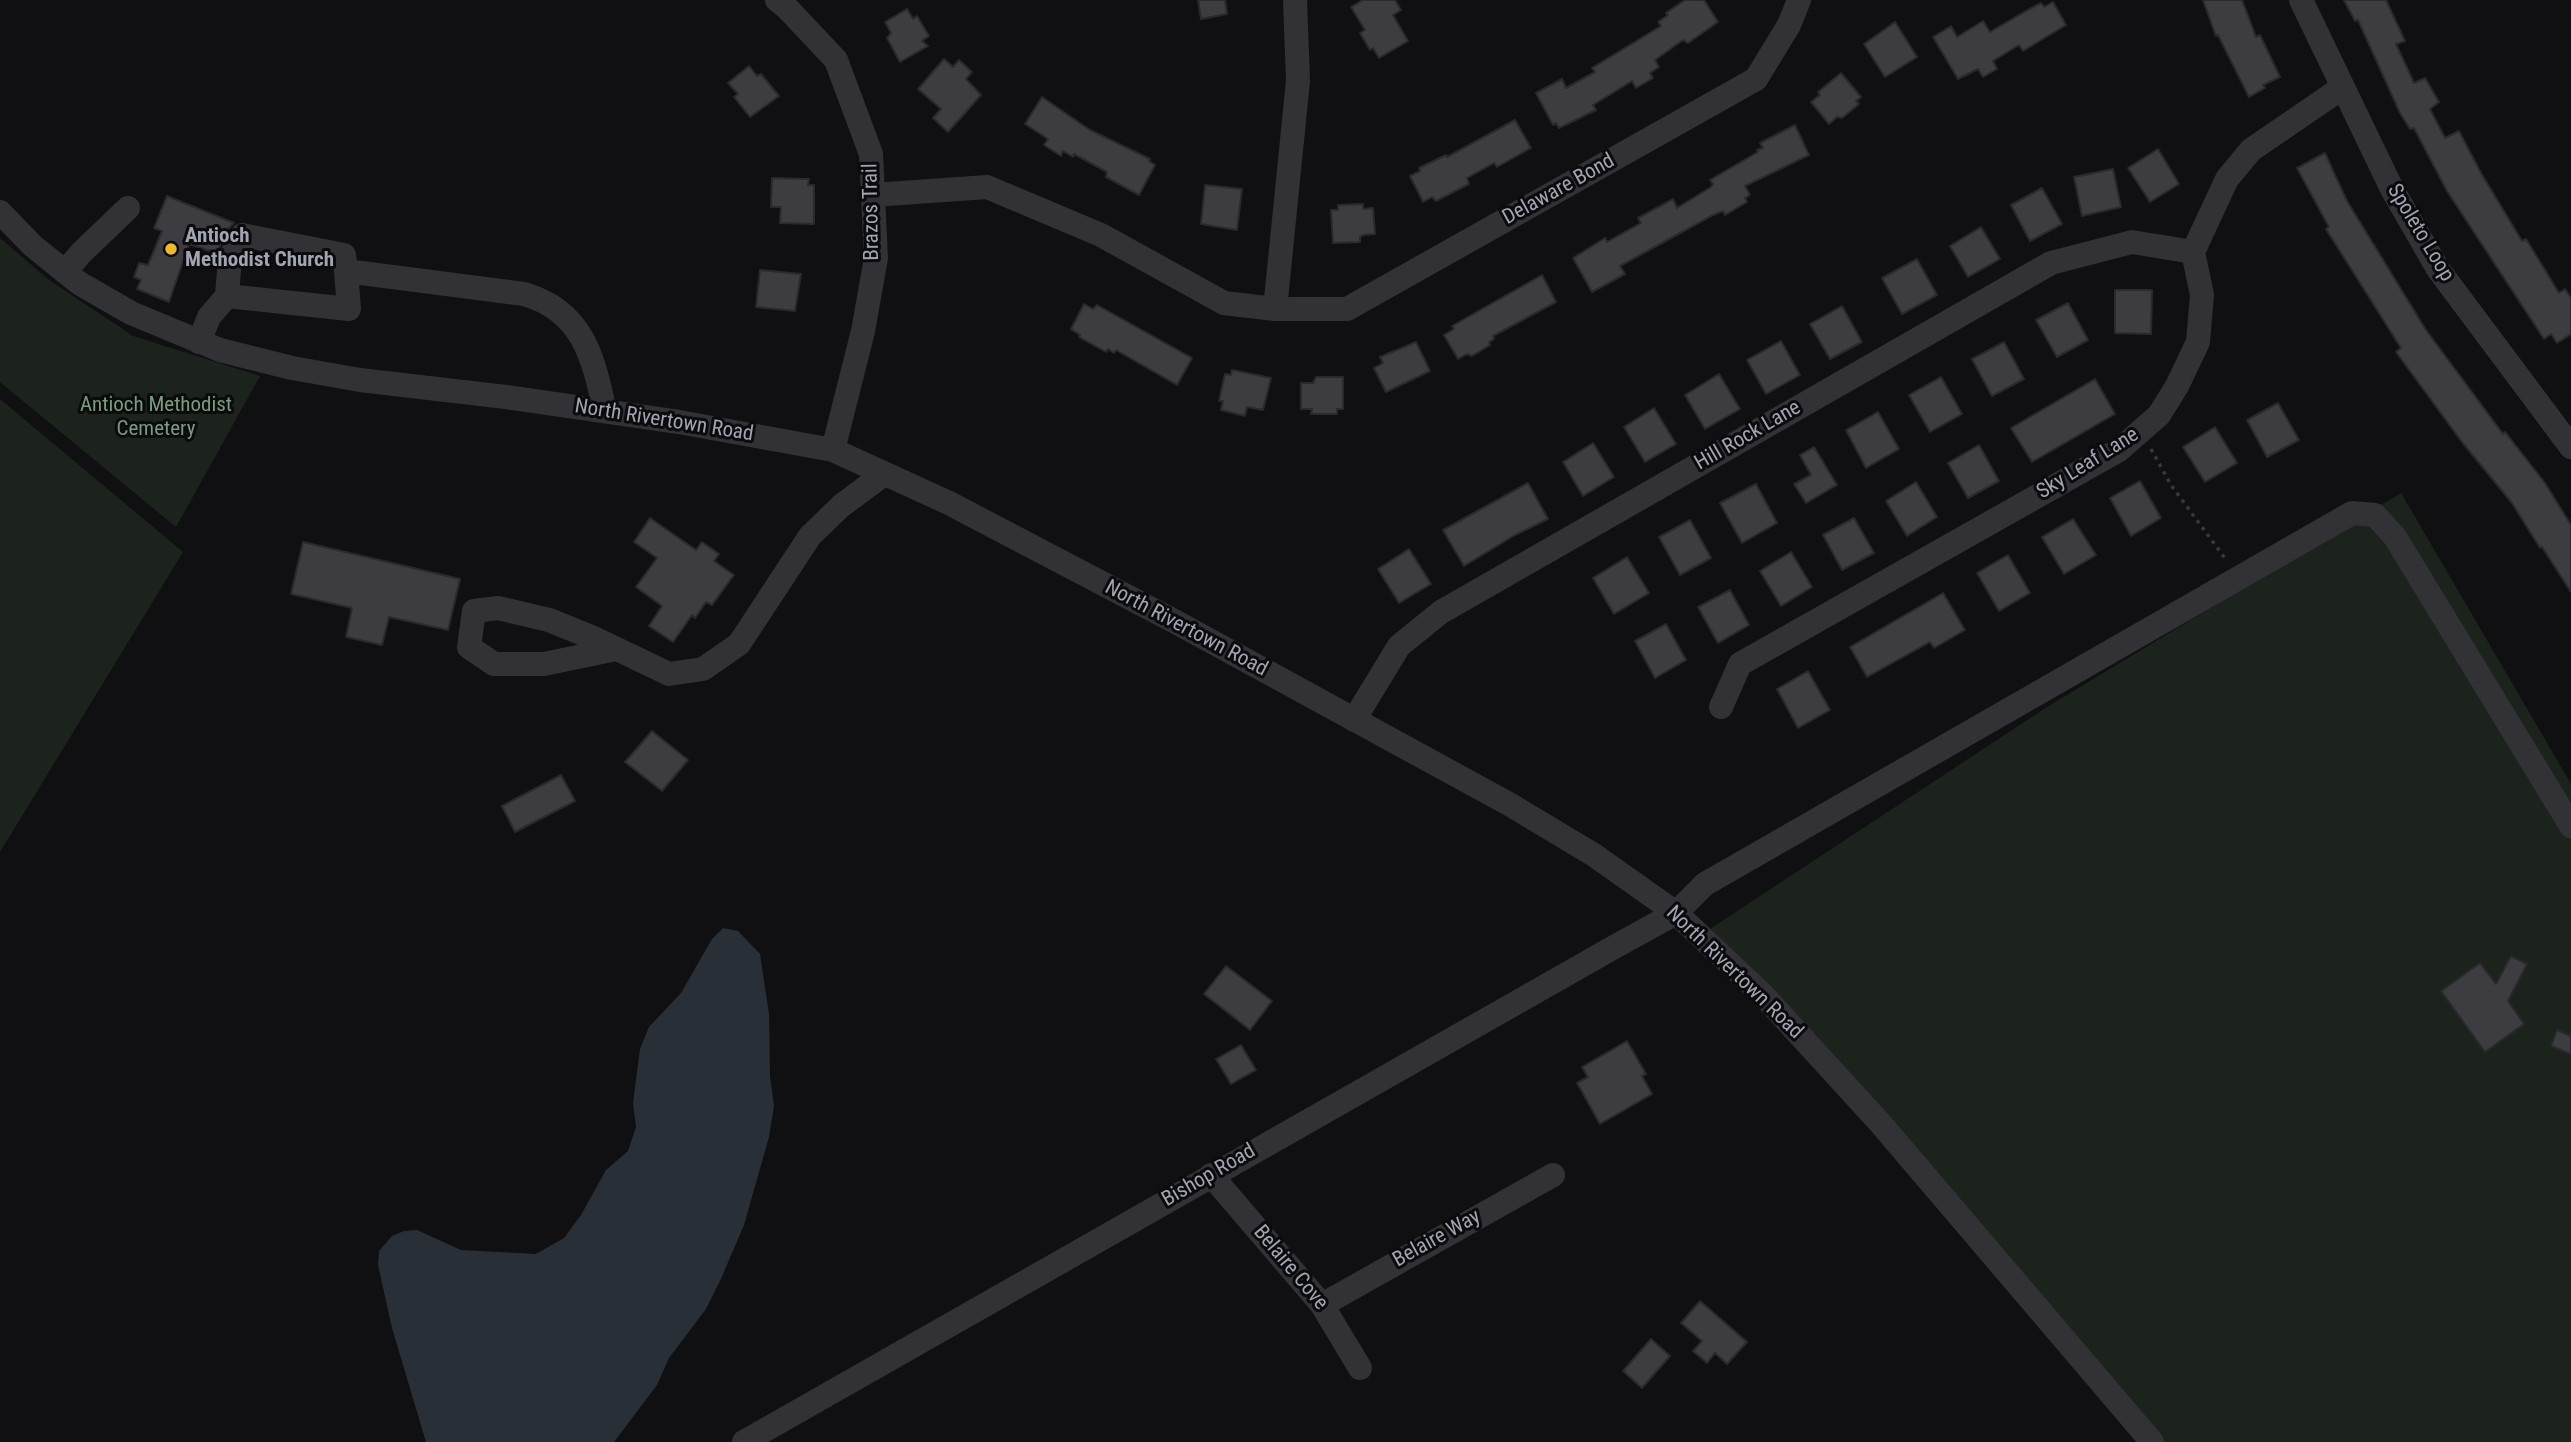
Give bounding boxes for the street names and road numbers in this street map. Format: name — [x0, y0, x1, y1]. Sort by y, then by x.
street label: Delaware Bond — [1499, 149, 1619, 231]
street label: Brazos Trail — [859, 163, 885, 261]
street label: Spoleto Loop — [2381, 180, 2459, 286]
street label: North Rivertown Road — [573, 394, 755, 448]
street label: Hill Rock Lane — [1691, 396, 1805, 476]
street label: Sky Leaf Lane — [2032, 423, 2144, 505]
street label: North Rivertown Road — [1100, 575, 1272, 683]
street label: North Rivertown Road — [1660, 901, 1808, 1045]
street label: Bishop Road — [1158, 1139, 1260, 1213]
street label: Belaire Way — [1389, 1205, 1485, 1273]
street label: Belaire Cove — [1247, 1221, 1333, 1315]

